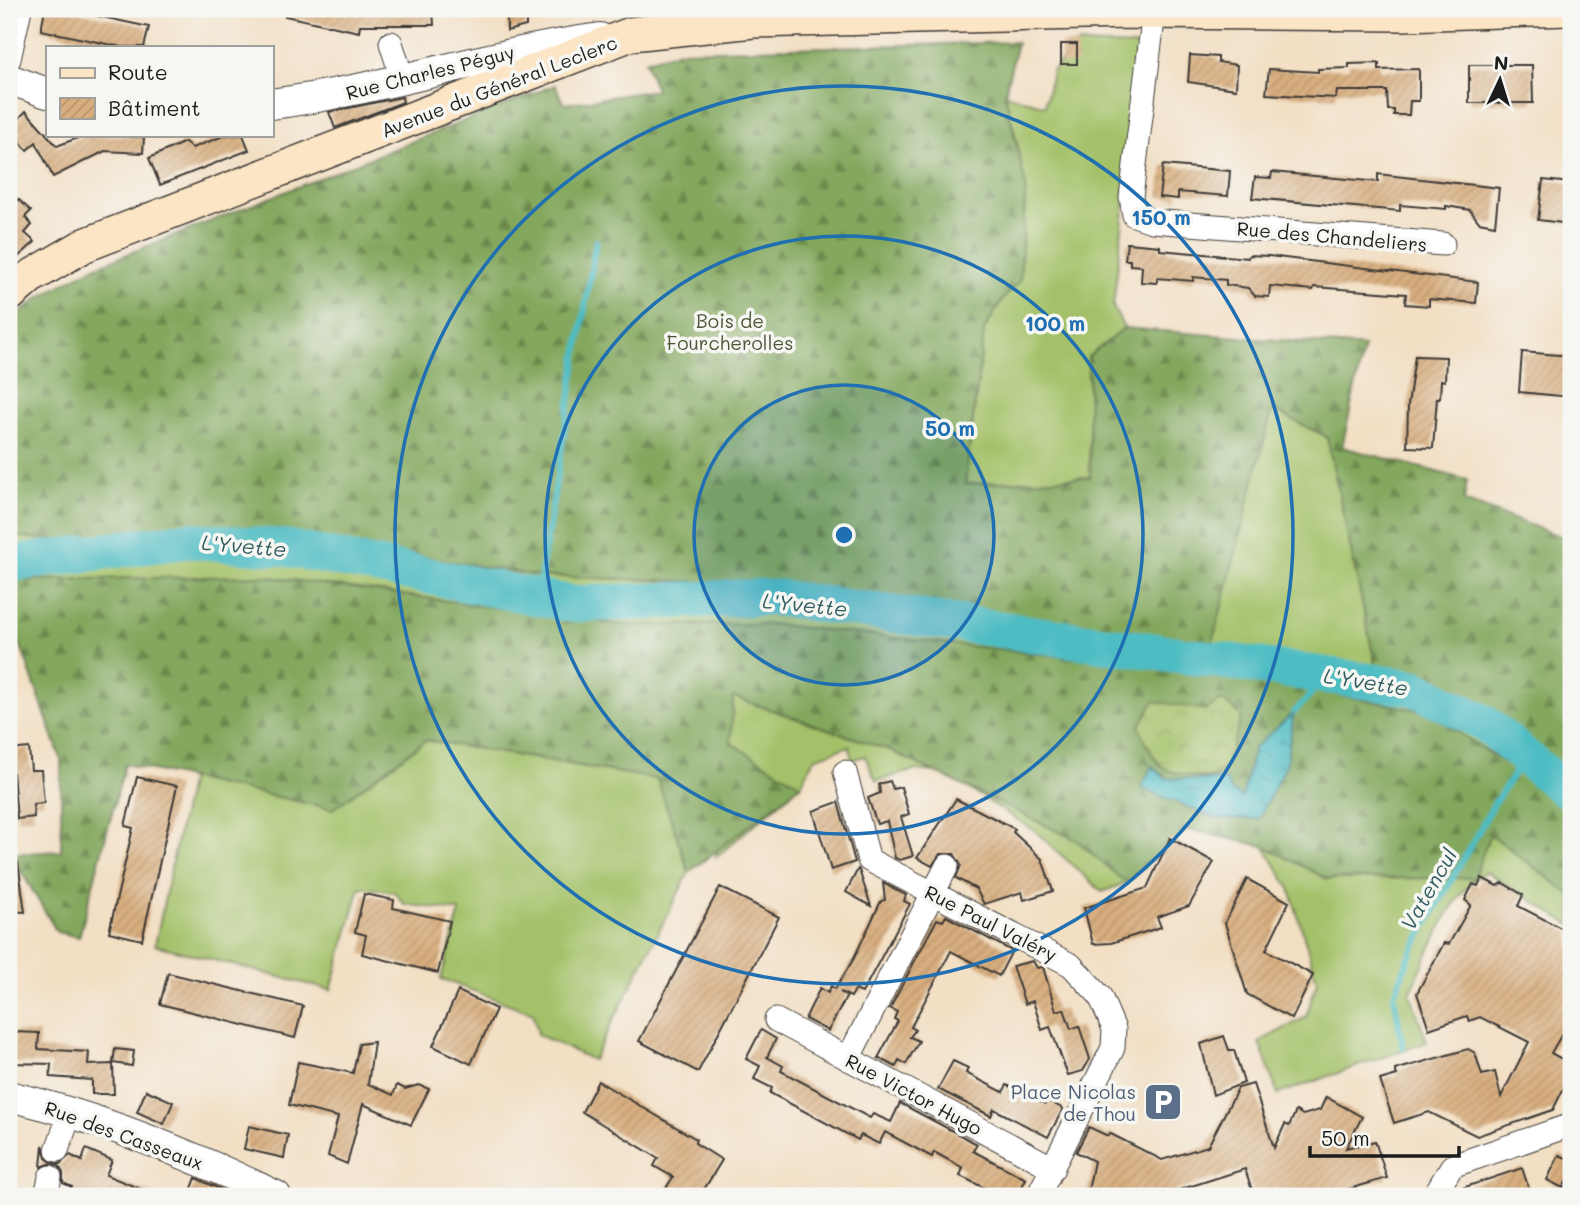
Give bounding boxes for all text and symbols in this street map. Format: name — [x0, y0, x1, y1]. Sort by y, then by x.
street label: Avenue du Général Leclerc — [377, 29, 621, 143]
street label: Rue Charles Péguy — [343, 39, 517, 105]
legend — [46, 46, 273, 136]
north arrow — [1464, 46, 1534, 116]
text: N — [1493, 50, 1509, 76]
text: Route — [108, 58, 168, 85]
text: Bâtiment — [108, 94, 200, 121]
text: 150 m — [1131, 203, 1191, 230]
street label: Rue des Chandeliers — [1236, 215, 1428, 257]
park label: Bois de Fourcherolles — [667, 308, 793, 355]
text: 100 m — [1025, 309, 1085, 336]
text: 50 m — [925, 414, 975, 441]
centre of rings — [832, 523, 856, 547]
water label: L'Yvette — [200, 528, 288, 562]
water label: L'Yvette — [761, 586, 849, 622]
water label: L'Yvette — [1322, 661, 1410, 701]
water label: Vatencul — [1394, 843, 1463, 935]
street label: Rue Paul Valéry — [921, 879, 1061, 967]
street label: Rue Victor Hugo — [841, 1047, 987, 1141]
place label: Place Nicolas de Thou — [1011, 1079, 1136, 1126]
parking icon: Place Nicolas de Thou — [1142, 1081, 1184, 1123]
street label: Rue des Casseaux — [41, 1095, 207, 1175]
scale bar — [1310, 1114, 1459, 1158]
text: 50 m — [1321, 1124, 1370, 1151]

